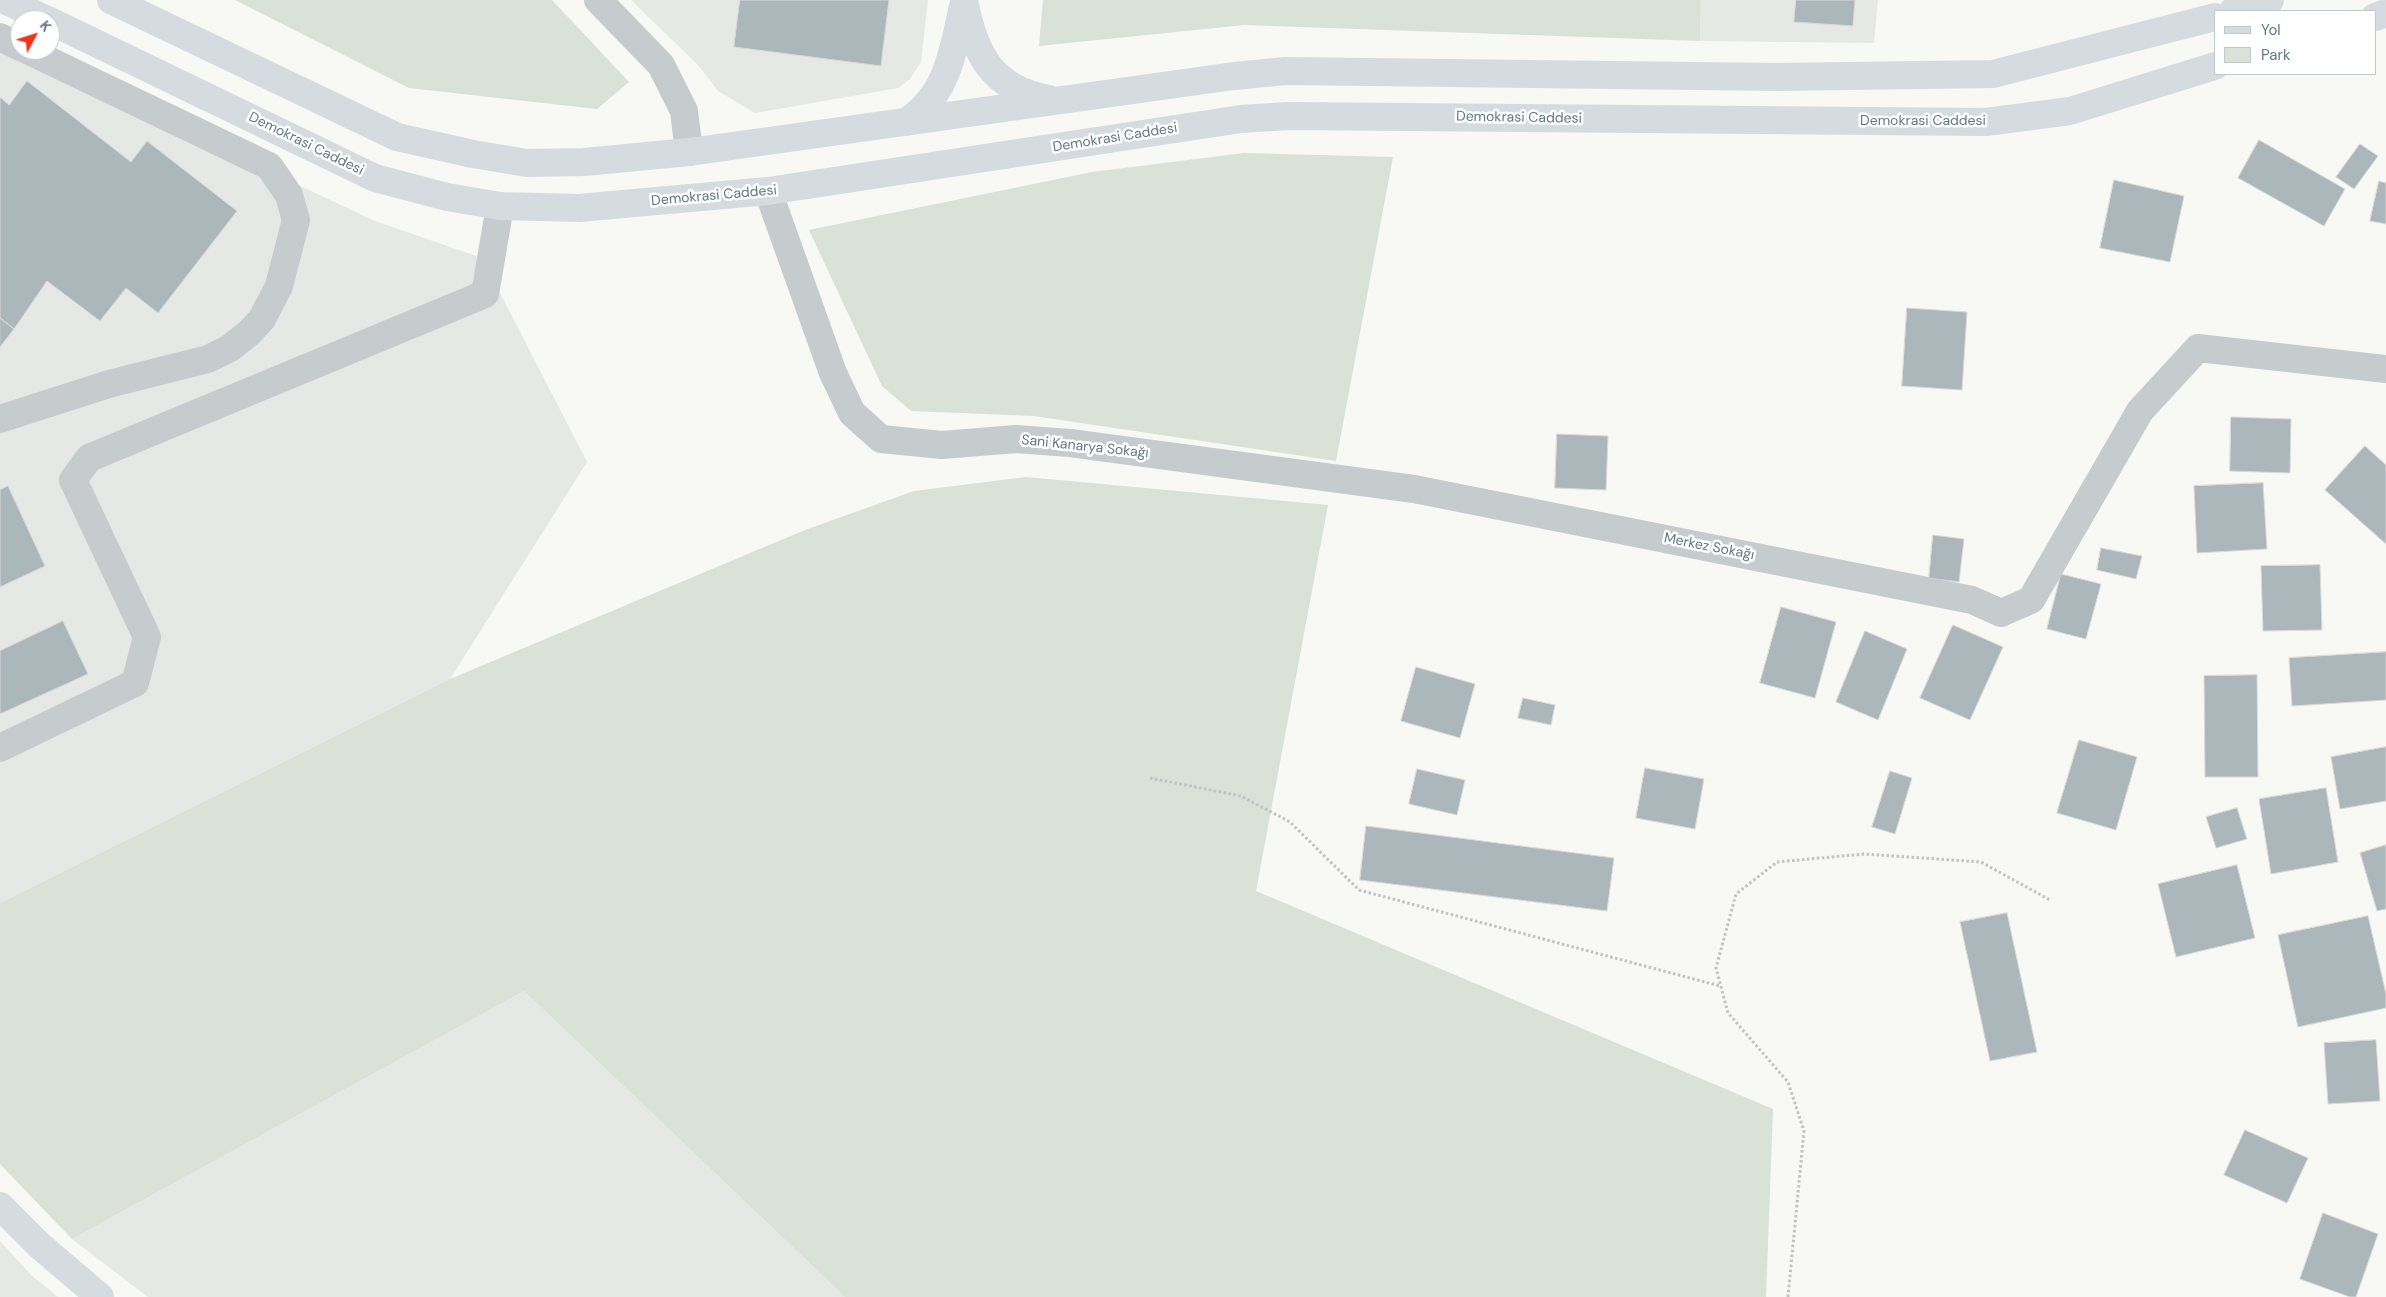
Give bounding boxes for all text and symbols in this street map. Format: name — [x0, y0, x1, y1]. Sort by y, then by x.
north arrow — [10, 10, 60, 60]
legend — [2214, 10, 2376, 75]
text: K — [36, 17, 56, 35]
text: Yol — [2261, 20, 2281, 40]
text: Park — [2261, 45, 2291, 65]
street label: Demokrasi Caddesi — [246, 109, 366, 179]
street label: Demokrasi Caddesi — [1456, 109, 1582, 127]
street label: Demokrasi Caddesi — [1860, 113, 1986, 129]
street label: Demokrasi Caddesi — [1052, 120, 1178, 156]
street label: Demokrasi Caddesi — [651, 182, 777, 210]
street label: Sani Kanarya Sokağı — [1021, 432, 1149, 462]
street label: Merkez Sokağı — [1662, 530, 1756, 564]

